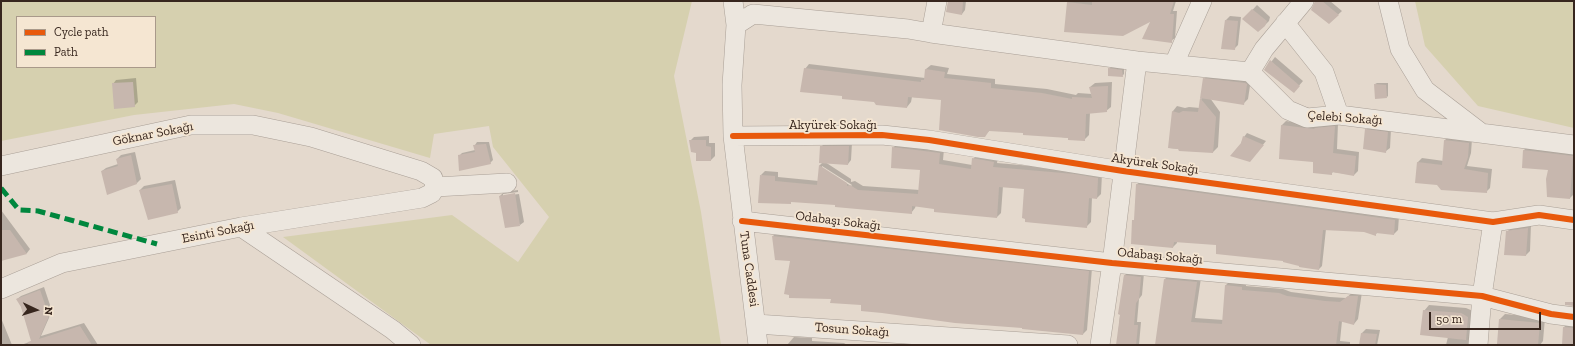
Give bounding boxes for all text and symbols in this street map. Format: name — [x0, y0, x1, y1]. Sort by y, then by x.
legend — [16, 16, 156, 68]
text: Cycle path — [54, 25, 108, 39]
text: Path — [54, 45, 78, 59]
street label: Çelebi Sokağı — [1307, 108, 1383, 128]
street label: Akyürek Sokağı — [789, 117, 877, 133]
street label: Göknar Sokağı — [111, 119, 195, 149]
street label: Akyürek Sokağı — [1110, 150, 1200, 178]
street label: Odabaşı Sokağı — [794, 208, 882, 234]
street label: Esinti Sokağı — [181, 217, 255, 247]
street label: Tuna Caddesi — [736, 230, 762, 308]
street label: Odabaşı Sokağı — [1117, 244, 1203, 268]
north arrow — [16, 290, 56, 330]
scale bar — [1431, 304, 1543, 330]
text: N — [42, 306, 55, 316]
text: 50 m — [1436, 312, 1462, 326]
street label: Tosun Sokağı — [814, 320, 890, 340]

